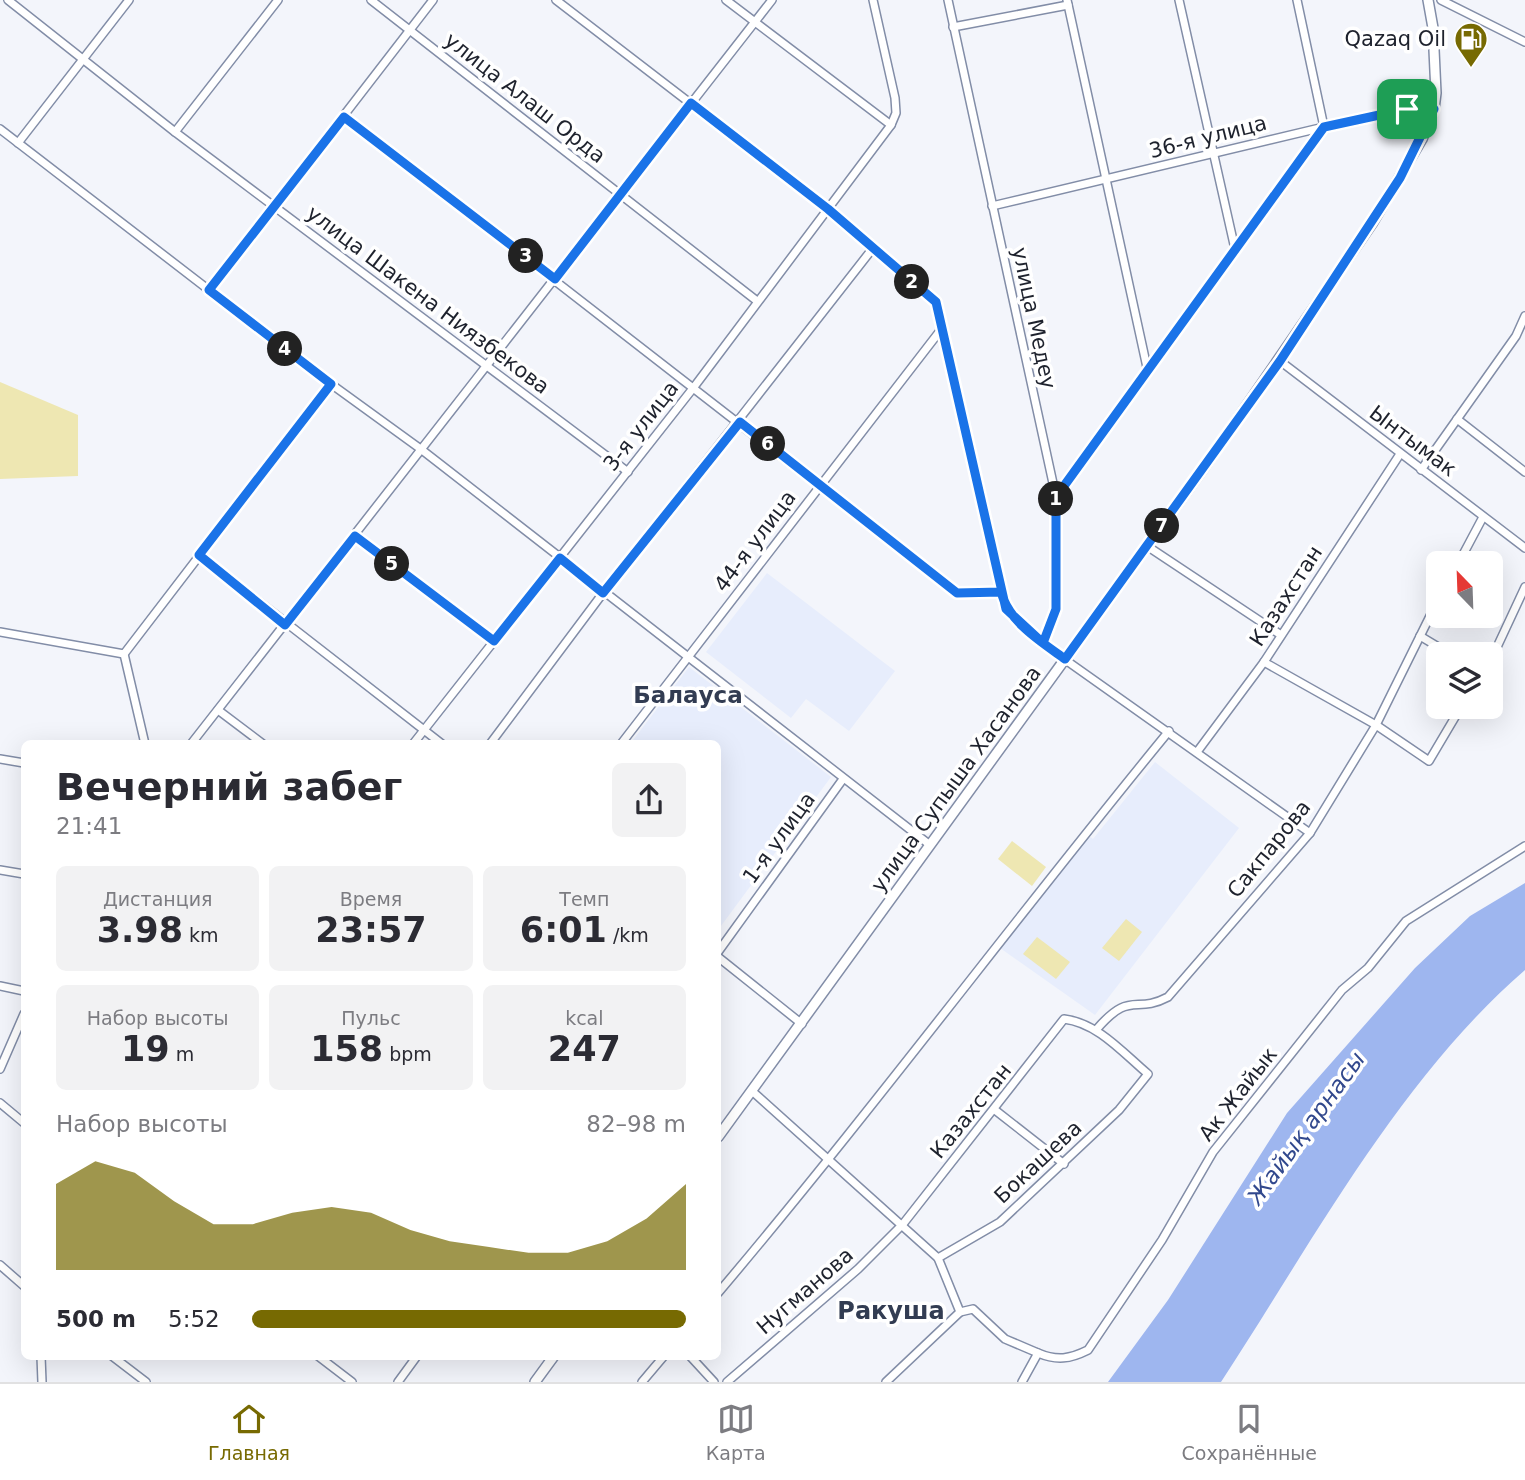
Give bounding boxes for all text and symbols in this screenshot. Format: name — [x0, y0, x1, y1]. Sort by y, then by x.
fuel station icon: Qazaq Oil — [1452, 20, 1490, 69]
place label: Qazaq Oil — [1345, 27, 1446, 51]
street label: улица Алаш Орда — [440, 28, 610, 168]
pin — [1377, 79, 1437, 139]
icon: arrive — [1388, 90, 1426, 128]
street label: 36-я улица — [1147, 111, 1269, 163]
street label: улица Шакена Ниязбекова — [302, 201, 554, 399]
pin: 3 — [508, 238, 544, 274]
text: 3 — [519, 244, 532, 266]
street label: улица Медеу — [1007, 245, 1061, 391]
pin: 2 — [894, 264, 930, 300]
text: 2 — [905, 270, 918, 292]
pin: 4 — [268, 332, 302, 366]
text: 4 — [278, 337, 291, 359]
street label: 3-я улица — [599, 376, 683, 476]
street label: Ынтымак — [1365, 401, 1461, 481]
pin: 6 — [750, 426, 786, 462]
text: 6 — [761, 432, 774, 454]
pin: 1 — [1038, 482, 1074, 516]
street label: 44-я улица — [709, 486, 801, 596]
text: 1 — [1049, 487, 1062, 509]
pin: 7 — [1144, 508, 1180, 544]
text: 7 — [1155, 514, 1168, 536]
street label: Казахстан — [1245, 541, 1327, 651]
pin: 5 — [374, 546, 410, 582]
north arrow — [1426, 551, 1503, 628]
map controls — [1426, 551, 1503, 719]
text: 5 — [385, 552, 398, 574]
button: layers — [1426, 642, 1503, 719]
street label: улица Супыша Хасанова — [866, 662, 1046, 896]
district label: Балауса — [633, 682, 743, 708]
button: share — [612, 763, 686, 837]
text: Вечерний забег — [56, 765, 402, 809]
street label: 1-я улица — [738, 788, 820, 888]
street label: Сакпарова — [1222, 795, 1316, 903]
text: 21:41 — [56, 813, 122, 839]
text: Дистанция — [103, 888, 212, 910]
text: Время — [340, 888, 402, 910]
text: Темп — [559, 888, 609, 910]
text: 3.98 — [97, 910, 183, 950]
text: 23:57 — [315, 910, 427, 950]
text: 6:01 — [520, 910, 607, 950]
text: km — [183, 924, 219, 946]
text: /km — [607, 924, 649, 946]
text: Набор высоты — [87, 1007, 229, 1029]
text: Пульс — [341, 1007, 401, 1029]
text: kcal — [565, 1007, 604, 1029]
text: 19 — [121, 1029, 170, 1069]
text: 158 — [310, 1029, 383, 1069]
text: 247 — [548, 1029, 621, 1069]
street label: Ак Жайык — [1194, 1042, 1282, 1146]
text: m — [170, 1043, 194, 1065]
text: bpm — [383, 1043, 432, 1065]
water label: Жайық арнасы — [1241, 1047, 1370, 1211]
street label: Казахстан — [926, 1059, 1016, 1163]
text: Набор высоты — [56, 1111, 228, 1137]
text: 82–98 m — [586, 1111, 686, 1137]
street label: Бокашева — [990, 1116, 1086, 1208]
street label: Нугманова — [752, 1243, 858, 1339]
district label: Ракуша — [837, 1297, 945, 1325]
text: 500 m — [56, 1306, 136, 1332]
text: 5:52 — [168, 1306, 220, 1332]
tab: Главная — [208, 1400, 290, 1464]
tab: Карта — [706, 1400, 766, 1464]
tab: Сохранённые — [1182, 1400, 1317, 1464]

